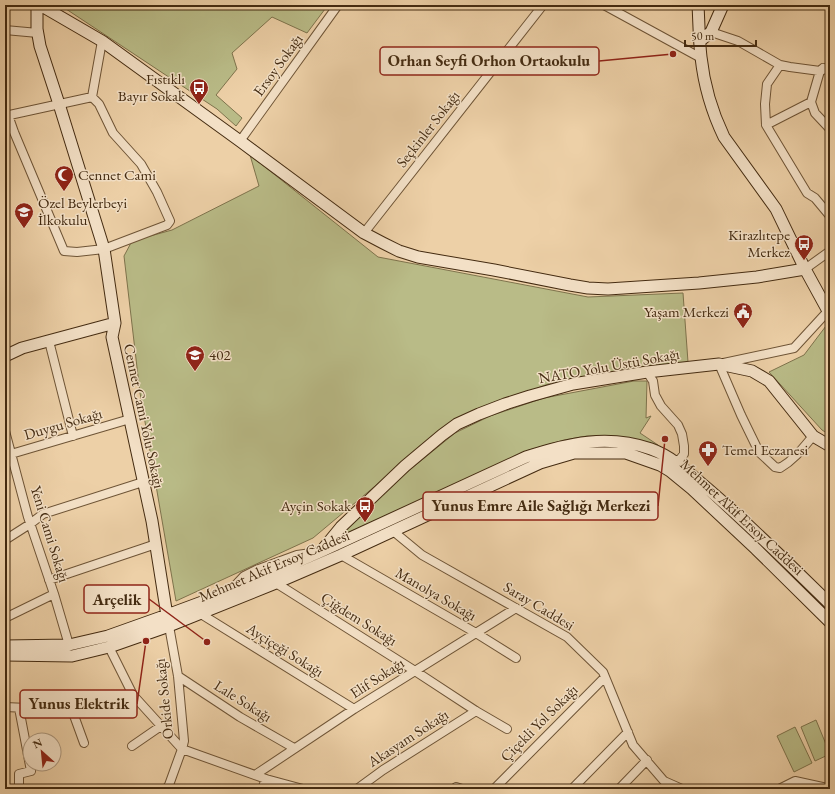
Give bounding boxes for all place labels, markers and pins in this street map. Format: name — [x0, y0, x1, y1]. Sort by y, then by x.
callout: Orhan Seyfi Orhon Ortaokulu — [380, 47, 599, 75]
place label: Fıstıklı Bayır Sokak — [118, 69, 186, 105]
bus stop icon: Fıstıklı Bayır Sokak — [188, 77, 210, 105]
mosque icon: Cennet Cami — [53, 164, 75, 192]
place label: Cennet Cami — [78, 165, 156, 184]
place label: Özel Beylerbeyi İlkokulu — [38, 193, 127, 229]
school or university icon: Özel Beylerbeyi İlkokulu — [13, 201, 35, 229]
place label: Kirazlıtepe Merkez — [728, 225, 790, 261]
bus stop icon: Kirazlıtepe Merkez — [793, 233, 815, 261]
public building icon: Yaşam Merkezi — [732, 301, 754, 329]
place label: Yaşam Merkezi — [644, 302, 729, 321]
school or university icon: 402 — [184, 344, 206, 372]
place label: 402 — [209, 345, 231, 364]
pharmacy icon: Temel Eczanesi — [697, 439, 719, 467]
place label: Temel Eczanesi — [722, 440, 809, 459]
callout: Yunus Emre Aile Sağlığı Merkezi — [423, 492, 658, 520]
bus stop icon: Ayçin Sokak — [354, 495, 376, 523]
place label: Ayçin Sokak — [280, 496, 352, 515]
callout: Arçelik — [84, 585, 149, 613]
callout: Yunus Elektrik — [20, 690, 137, 718]

